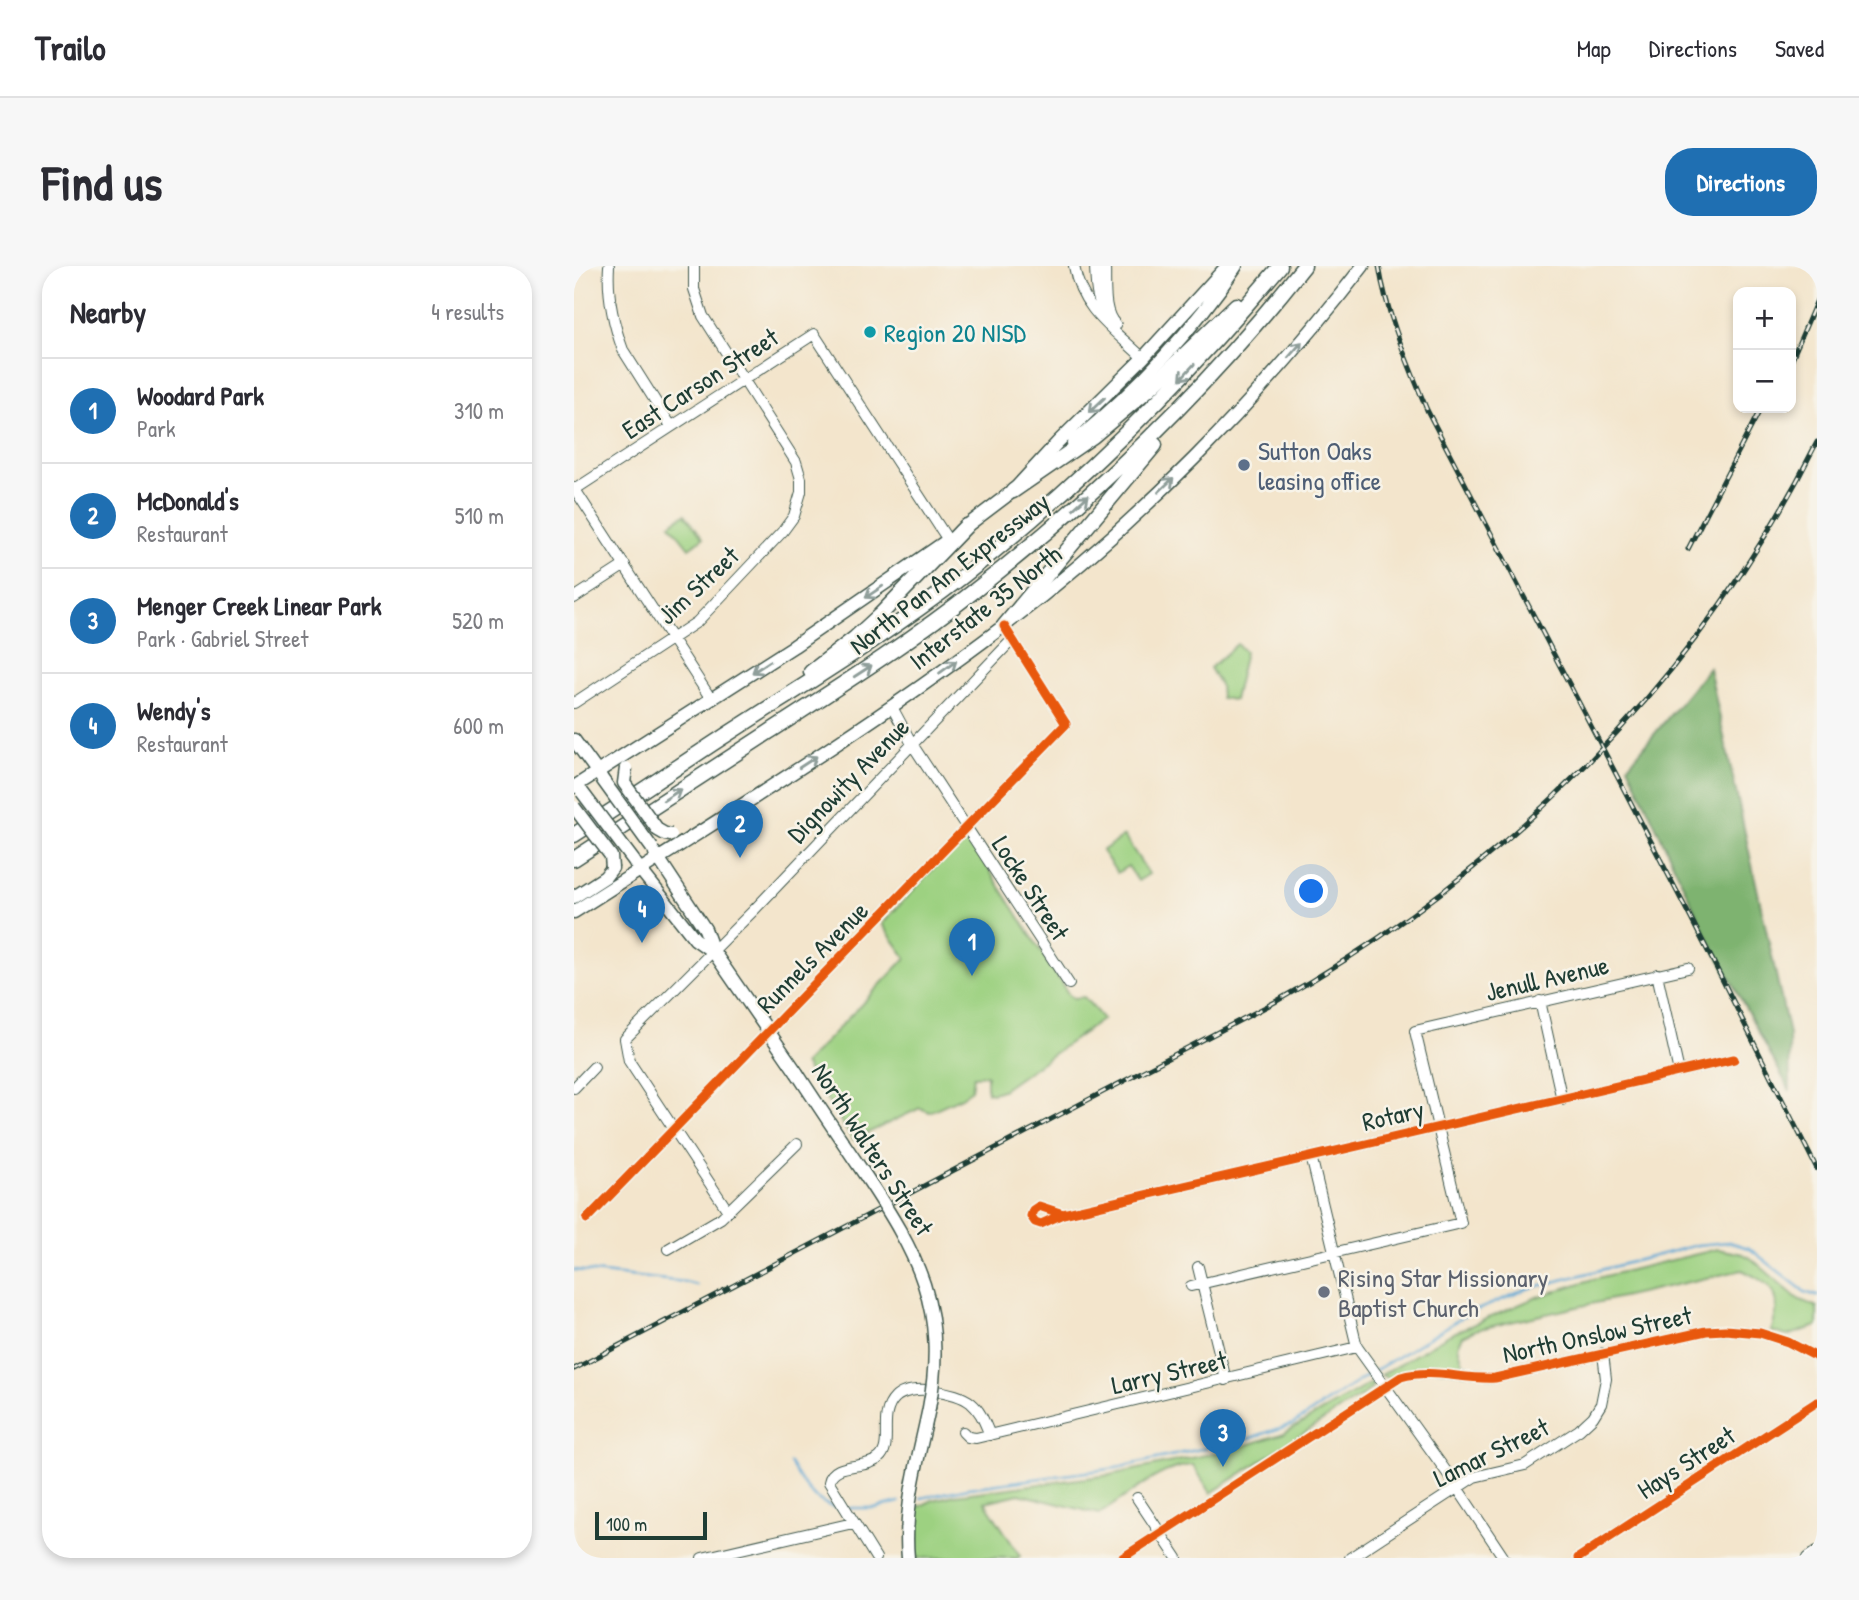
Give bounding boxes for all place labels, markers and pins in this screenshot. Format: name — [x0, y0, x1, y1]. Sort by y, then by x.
place label: Region 20 NISD — [884, 315, 1026, 350]
marker: Region 20 NISD — [862, 324, 878, 340]
place label: Sutton Oaks leasing office — [1258, 433, 1381, 498]
marker: Sutton Oaks leasing office — [1236, 457, 1252, 473]
pin: 2 — [717, 800, 763, 858]
pin: 4 — [619, 885, 665, 943]
pin: 1 — [949, 918, 995, 976]
place label: Rising Star Missionary Baptist Church — [1338, 1260, 1548, 1325]
marker: Rising Star Missionary Baptist Church — [1316, 1284, 1332, 1300]
pin: 3 — [1200, 1409, 1246, 1467]

